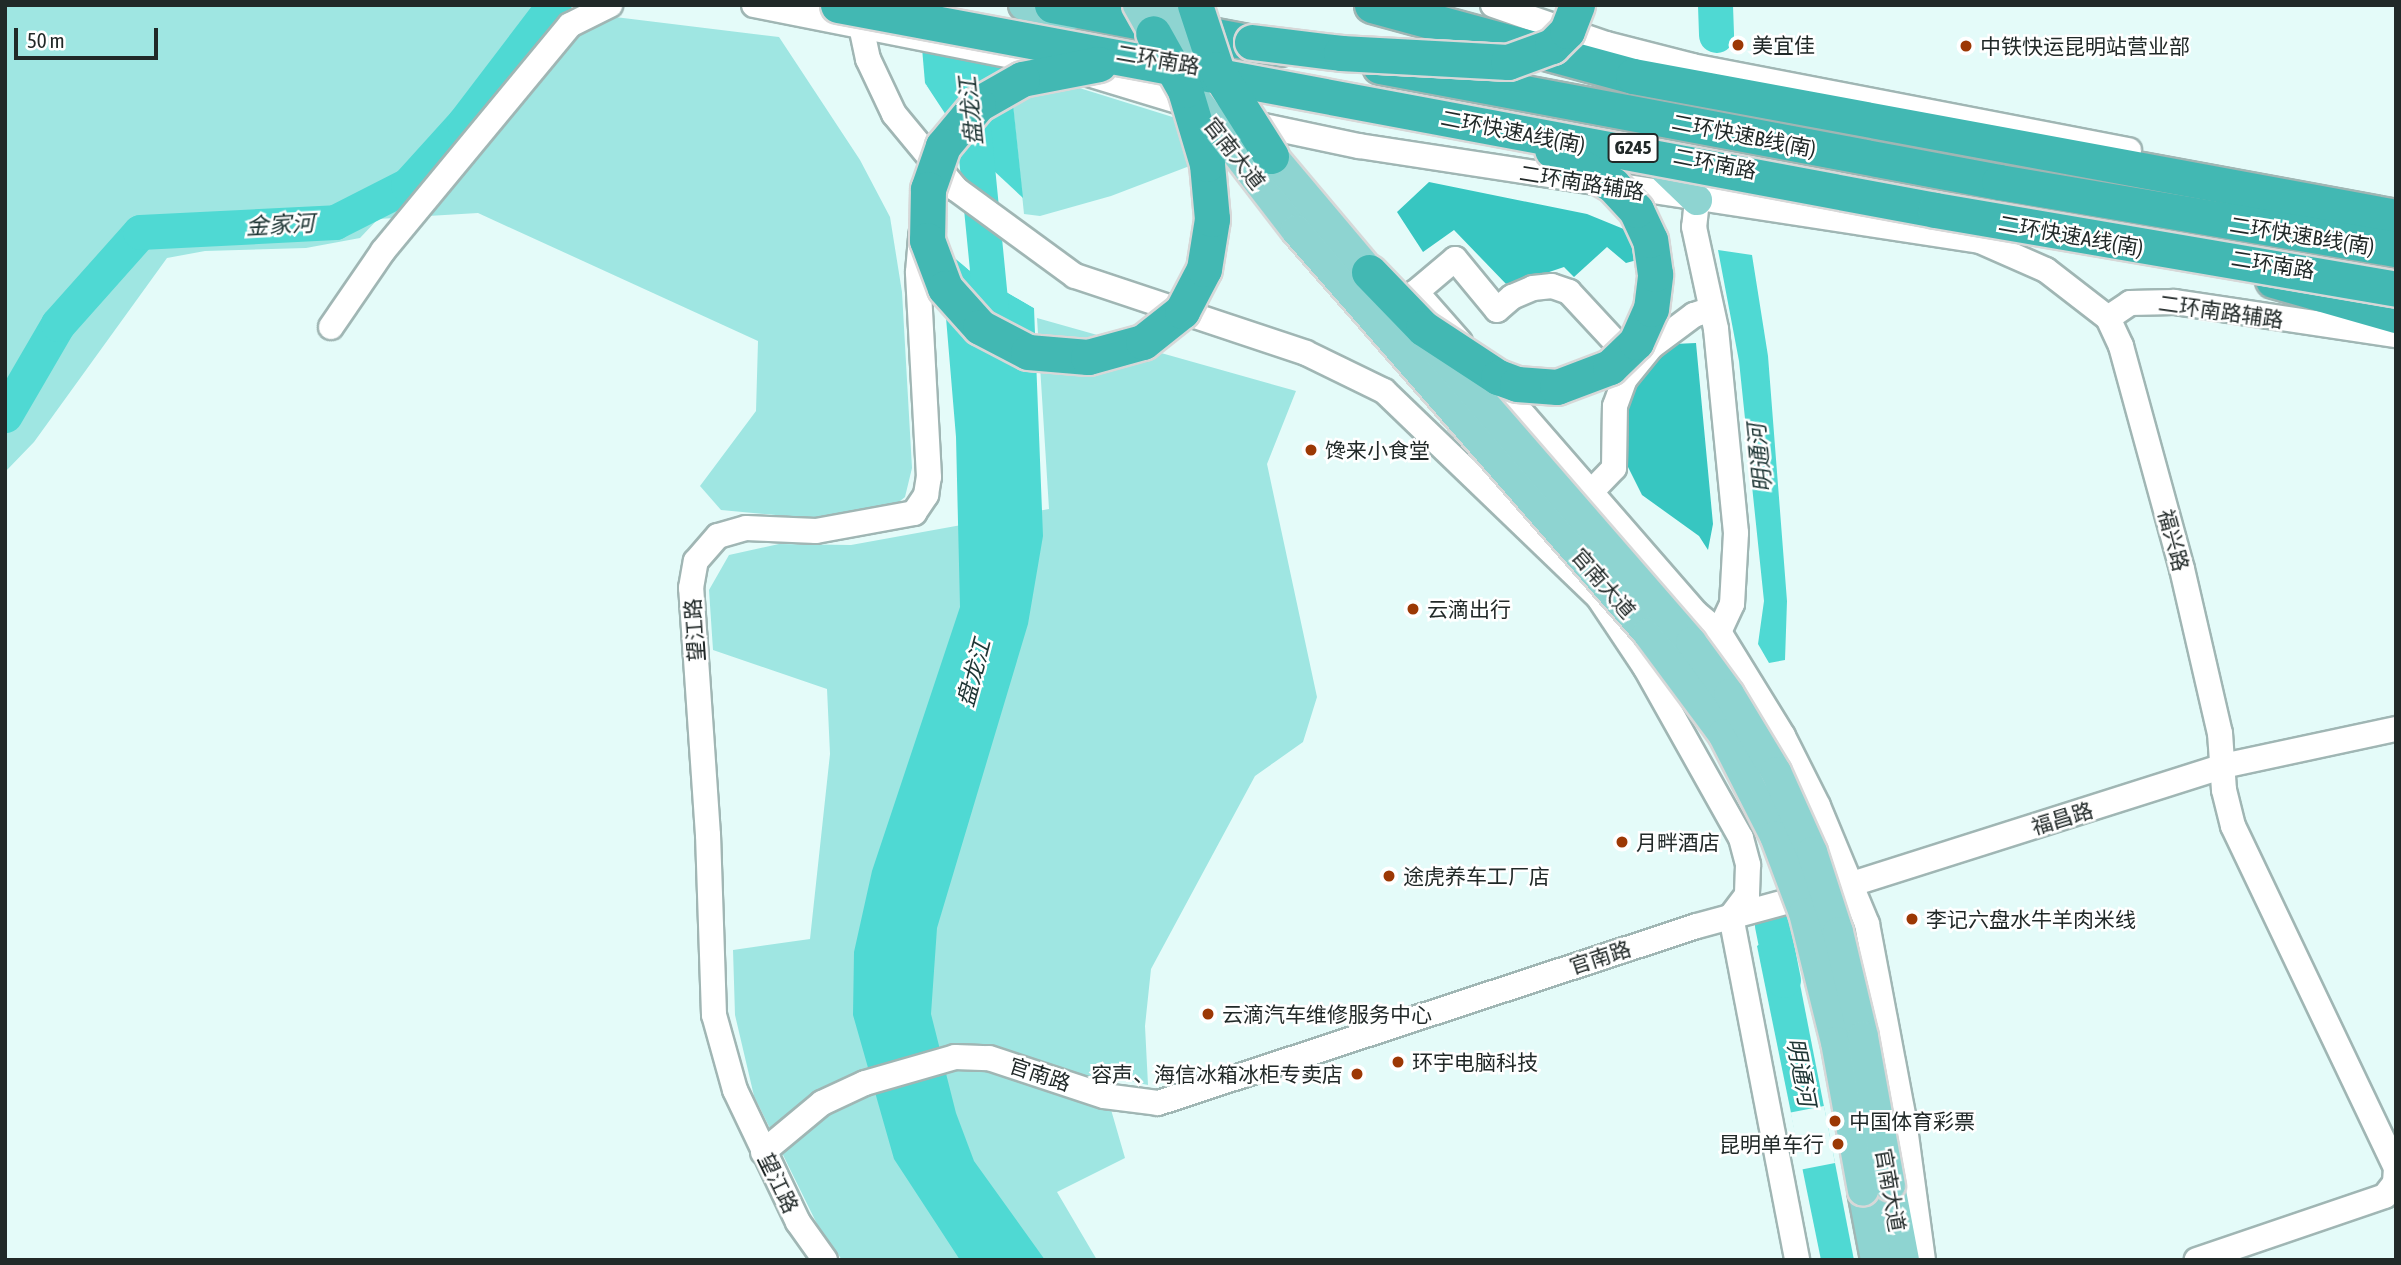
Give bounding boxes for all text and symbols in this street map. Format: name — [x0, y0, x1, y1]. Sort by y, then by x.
scale bar — [18, 14, 161, 58]
text: 50 m — [27, 28, 65, 52]
place label: 美宜佳 — [1752, 32, 1815, 58]
place label: 中铁快运昆明站营业部 — [1980, 33, 2190, 59]
marker: 美宜佳 — [1730, 37, 1746, 53]
marker: 中铁快运昆明站营业部 — [1958, 38, 1974, 54]
street label: 二环南路 — [1114, 39, 1202, 79]
water label: 盘龙江 — [954, 75, 988, 147]
street label: 二环快速A线(南) — [1439, 105, 1587, 157]
street label: 二环快速B线(南) — [1670, 109, 1818, 161]
street label: 官南大道 — [1199, 112, 1271, 194]
road number: G245 — [1607, 132, 1659, 164]
street label: 二环南路 — [1671, 143, 1759, 183]
street label: 二环南路辅路 — [1518, 160, 1646, 204]
water label: 金家河 — [245, 209, 315, 241]
street label: 二环快速A线(南) — [1997, 210, 2145, 260]
street label: 二环快速B线(南) — [2228, 211, 2376, 259]
street label: 二环南路 — [2230, 245, 2316, 283]
street label: 二环南路辅路 — [2157, 290, 2285, 332]
water label: 明通河 — [1743, 422, 1777, 494]
place label: 馋来小食堂 — [1325, 437, 1430, 463]
marker: 馋来小食堂 — [1303, 442, 1319, 458]
street label: 福兴路 — [2154, 506, 2194, 574]
street label: 官南大道 — [1567, 543, 1641, 623]
place label: 云滴出行 — [1427, 596, 1511, 622]
street label: 望江路 — [679, 598, 709, 662]
marker: 云滴出行 — [1405, 601, 1421, 617]
water label: 盘龙江 — [952, 636, 996, 710]
street label: 福昌路 — [2028, 797, 2096, 839]
place label: 月畔酒店 — [1636, 829, 1720, 855]
marker: 月畔酒店 — [1614, 834, 1630, 850]
place label: 途虎养车工厂店 — [1403, 863, 1550, 889]
marker: 途虎养车工厂店 — [1381, 868, 1397, 884]
place label: 李记六盘水牛羊肉米线 — [1926, 906, 2136, 932]
marker: 李记六盘水牛羊肉米线 — [1904, 911, 1920, 927]
street label: 官南路 — [1566, 935, 1634, 979]
place label: 云滴汽车维修服务中心 — [1222, 1001, 1432, 1027]
marker: 云滴汽车维修服务中心 — [1200, 1006, 1216, 1022]
water label: 明通河 — [1781, 1036, 1821, 1108]
place label: 环宇电脑科技 — [1412, 1049, 1538, 1075]
street label: 官南路 — [1006, 1052, 1074, 1096]
marker: 环宇电脑科技 — [1390, 1054, 1406, 1070]
place label: 容声、海信冰箱冰柜专卖店 — [1091, 1061, 1343, 1087]
marker: 容声、海信冰箱冰柜专卖店 — [1349, 1066, 1365, 1082]
place label: 中国体育彩票 — [1849, 1108, 1975, 1134]
marker: 中国体育彩票 — [1827, 1113, 1843, 1129]
place label: 昆明单车行 — [1719, 1131, 1824, 1157]
marker: 昆明单车行 — [1830, 1136, 1846, 1152]
street label: 官南大道 — [1871, 1146, 1911, 1234]
street label: 望江路 — [754, 1149, 804, 1217]

